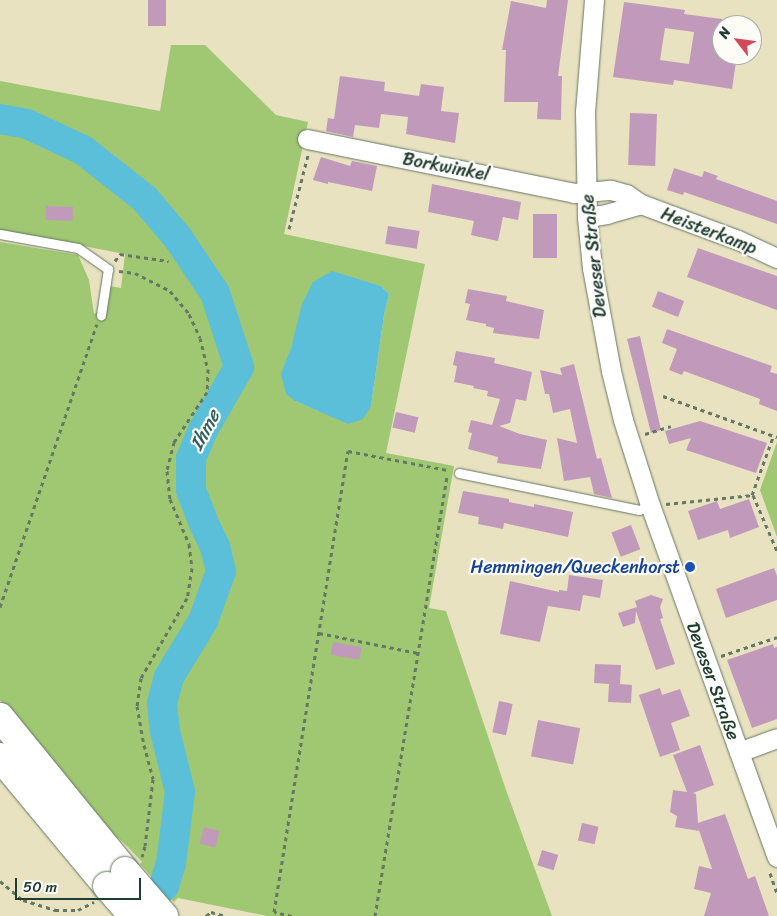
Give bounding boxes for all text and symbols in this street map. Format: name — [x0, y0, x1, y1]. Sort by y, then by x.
north arrow — [712, 15, 762, 65]
text: N — [711, 22, 738, 43]
street label: Borkwinkel — [401, 148, 491, 186]
street label: Deveser Straße — [577, 193, 611, 319]
street label: Heisterkamp — [658, 203, 760, 259]
water label: Ihme — [185, 406, 225, 454]
place label: Hemmingen/Queckenhorst — [470, 556, 680, 578]
marker: Hemmingen/Queckenhorst — [684, 561, 696, 573]
street label: Deveser Straße — [682, 619, 744, 743]
scale bar — [18, 868, 144, 900]
text: 50 m — [23, 874, 57, 900]

